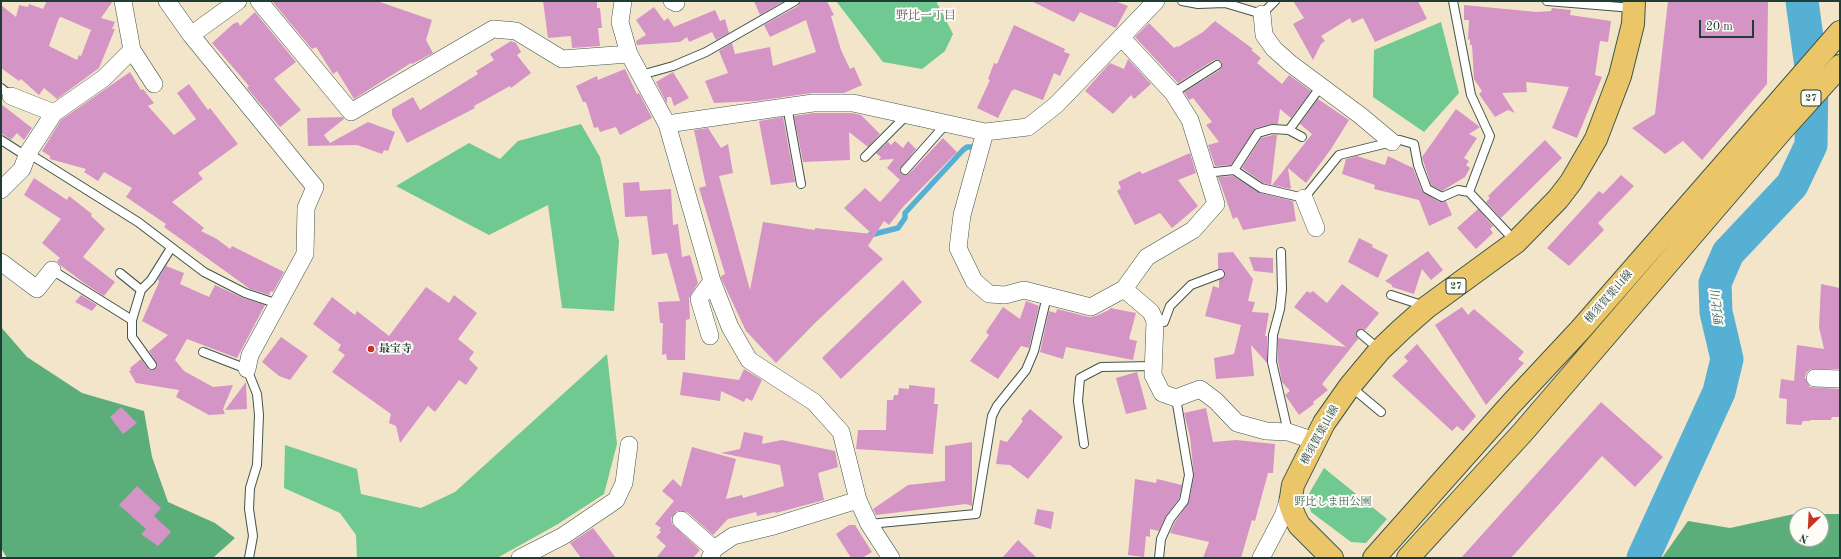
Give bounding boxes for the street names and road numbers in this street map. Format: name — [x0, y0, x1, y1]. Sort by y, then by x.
road number: 27 — [1801, 90, 1821, 106]
street label: 横須賀葉山線 — [1582, 268, 1636, 326]
road number: 27 — [1446, 278, 1466, 294]
street label: 横須賀葉山線 — [1298, 403, 1342, 467]

